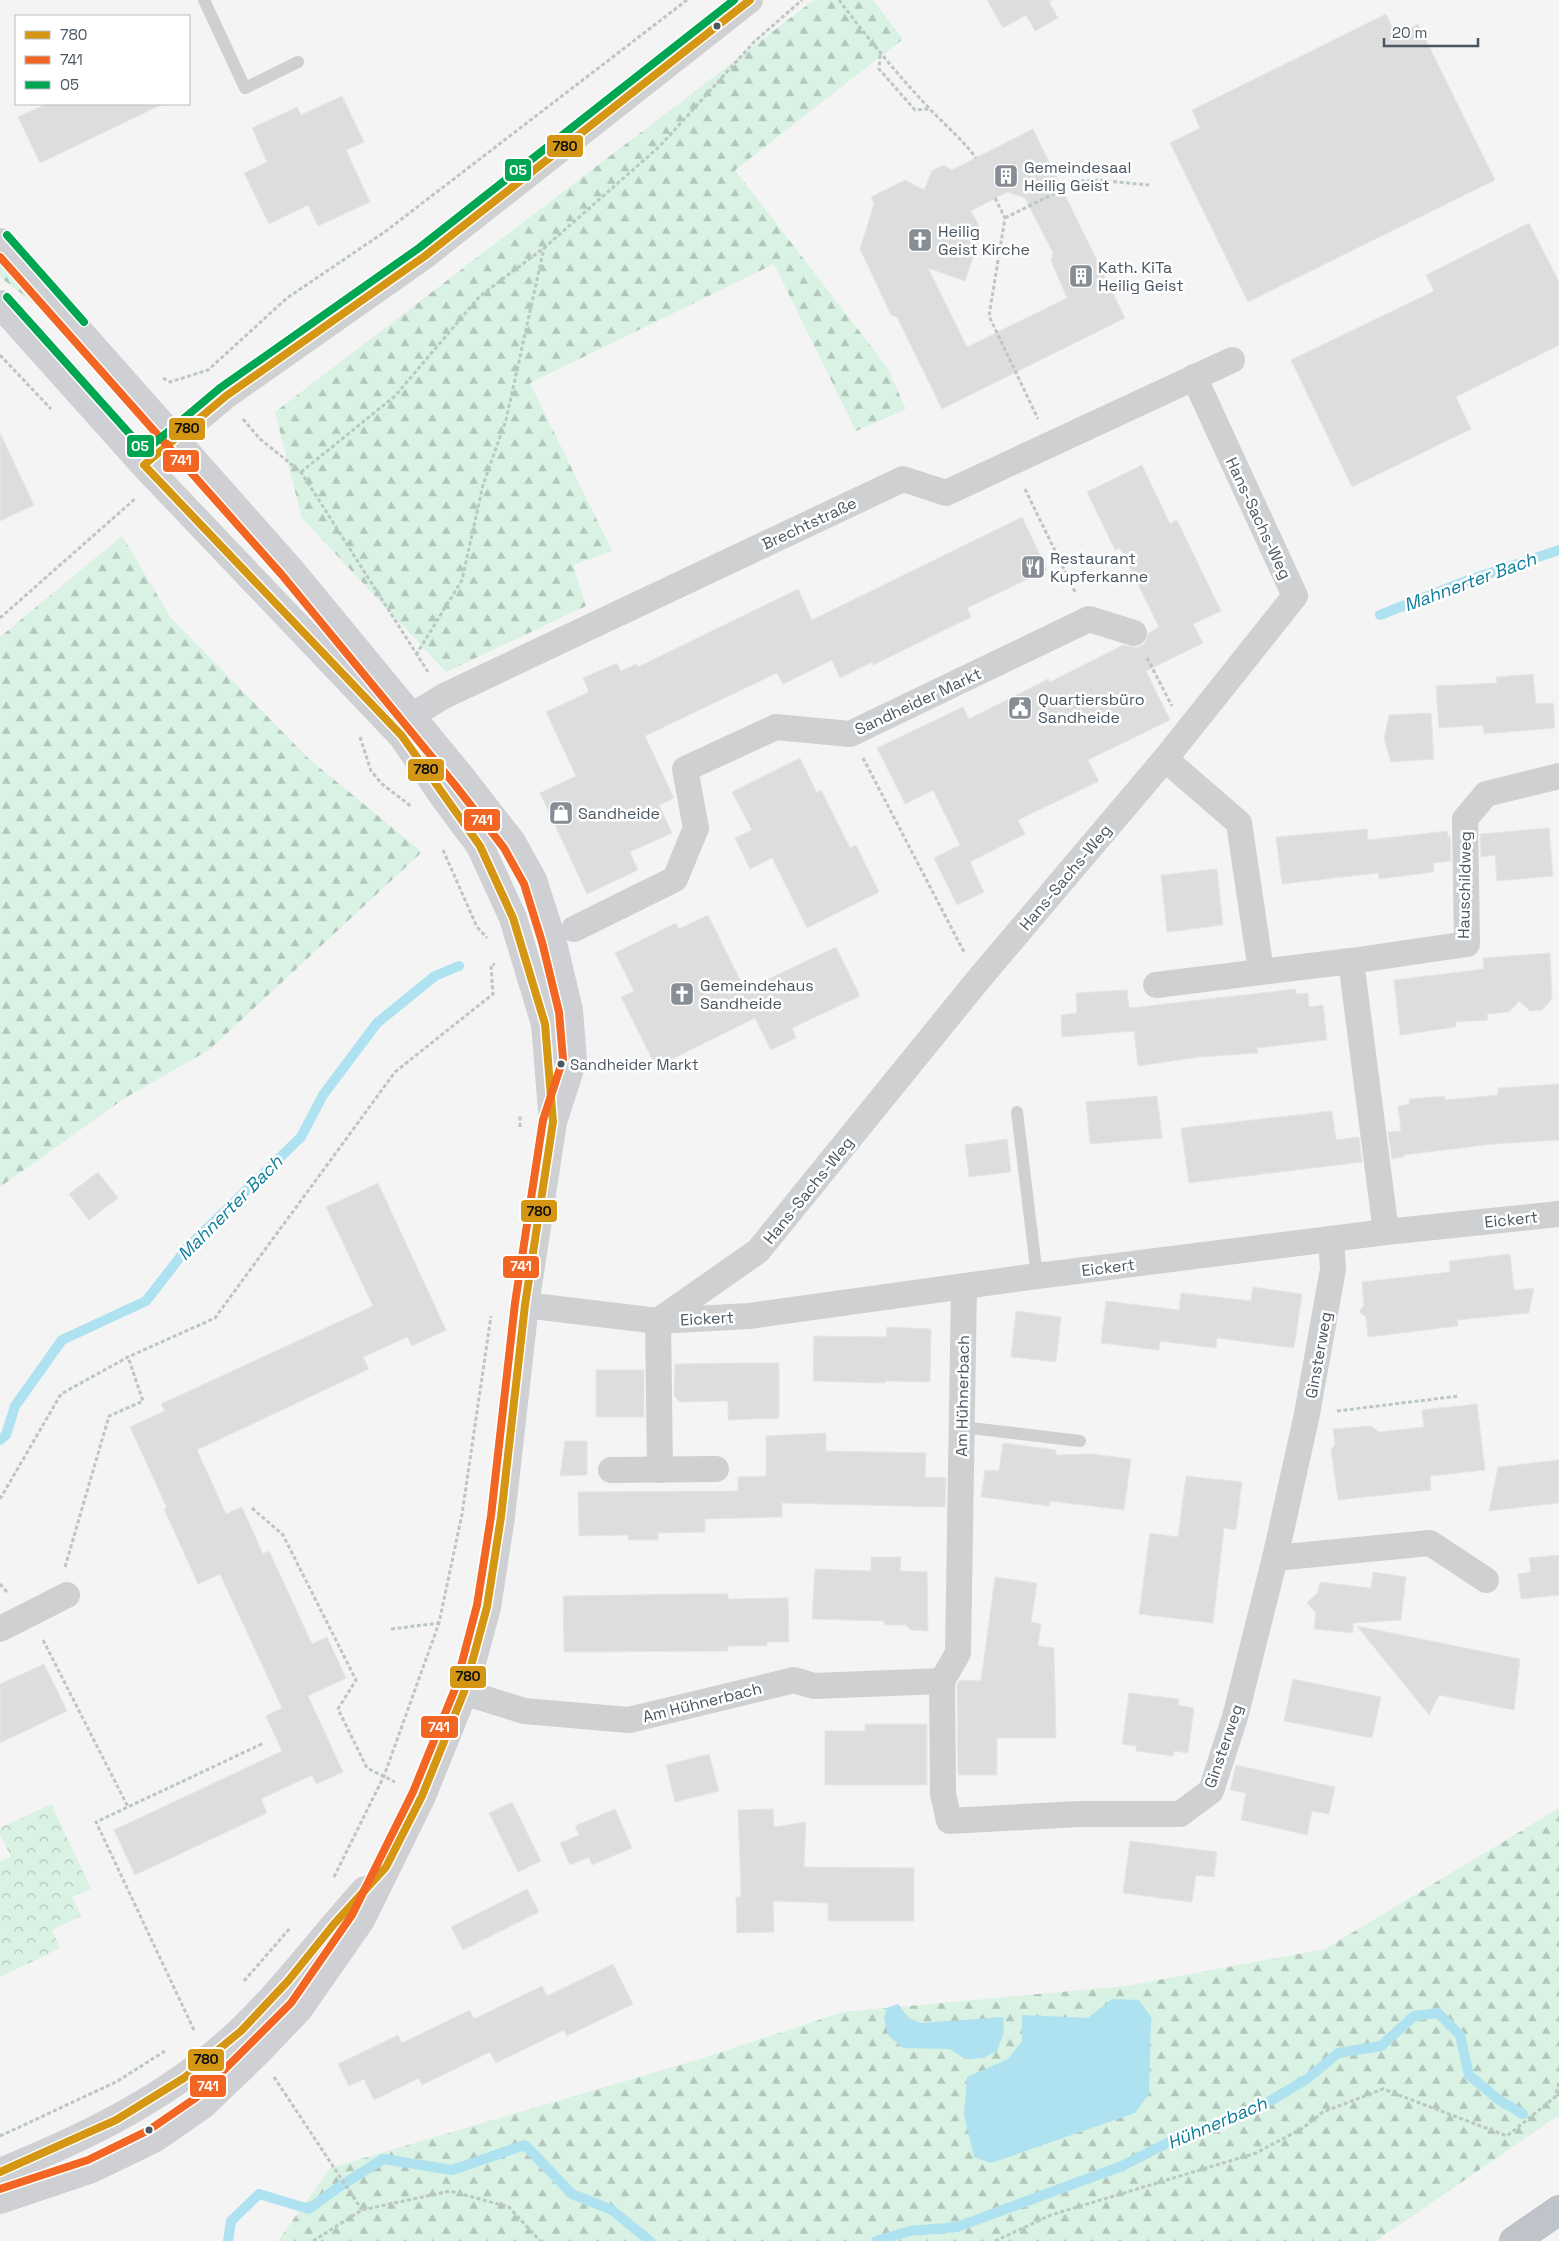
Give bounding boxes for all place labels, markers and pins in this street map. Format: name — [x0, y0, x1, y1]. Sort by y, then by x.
unlabelled marker — [712, 21, 722, 31]
place label: Gemeindesaal Heilig Geist — [1024, 157, 1131, 196]
building icon: Gemeindesaal Heilig Geist — [993, 163, 1019, 189]
place label: Heilig Geist Kirche — [938, 221, 1030, 260]
church icon: Heilig Geist Kirche — [907, 227, 933, 253]
place label: Kath. KiTa Heilig Geist — [1098, 257, 1184, 296]
building icon: Kath. KiTa Heilig Geist — [1068, 263, 1094, 289]
place label: Restaurant Kupferkanne — [1050, 548, 1148, 587]
restaurant icon: Restaurant Kupferkanne — [1020, 554, 1046, 580]
place label: Quartiersbüro Sandheide — [1038, 689, 1145, 728]
public building icon: Quartiersbüro Sandheide — [1007, 695, 1033, 721]
shop icon: Sandheide — [548, 800, 574, 826]
place label: Sandheide — [578, 803, 660, 824]
place label: Gemeindehaus Sandheide — [700, 975, 814, 1014]
church icon: Gemeindehaus Sandheide — [669, 981, 695, 1007]
place label: Sandheider Markt — [570, 1055, 699, 1074]
marker: Sandheider Markt — [556, 1059, 566, 1069]
unlabelled marker — [144, 2125, 154, 2135]

